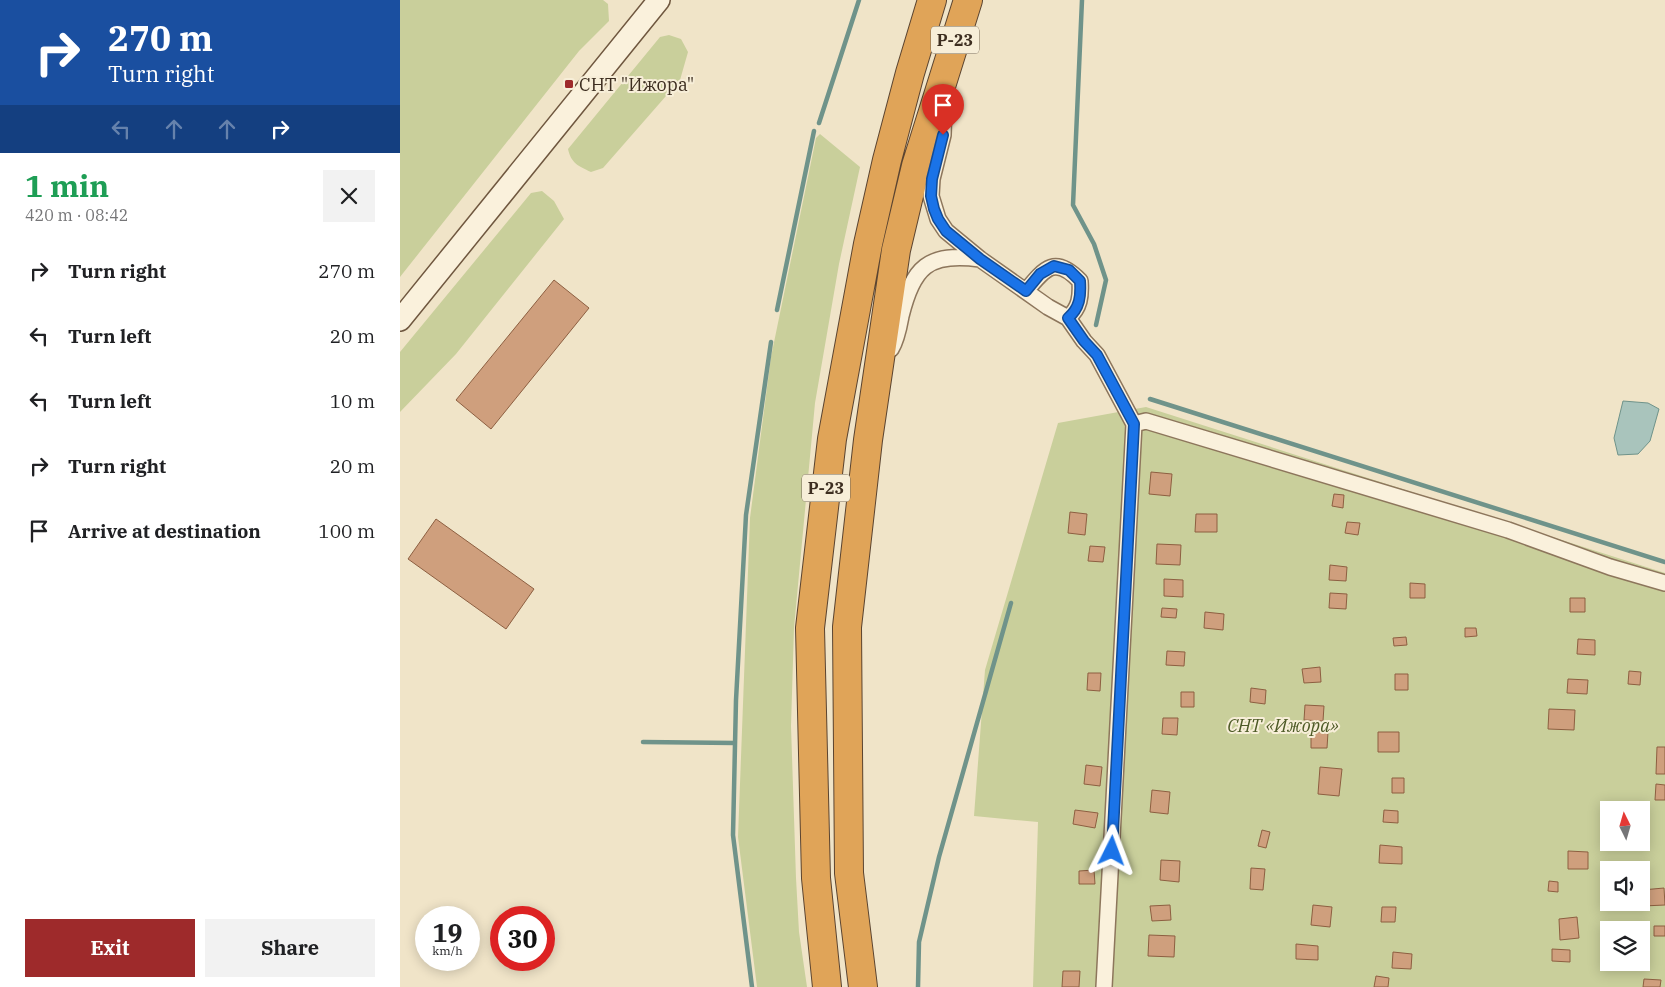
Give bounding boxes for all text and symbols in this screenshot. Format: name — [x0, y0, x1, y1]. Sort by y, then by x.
text: 270 m — [108, 15, 213, 61]
icon: right — [25, 20, 90, 85]
road number: Р-23 — [931, 26, 979, 54]
text: Turn right — [108, 59, 215, 88]
place label: СНТ "Ижора" — [579, 73, 694, 96]
marker: СНТ "Ижора" — [563, 78, 575, 90]
pin — [922, 84, 964, 135]
icon: arrive — [929, 91, 957, 119]
icon: left — [107, 115, 135, 143]
icon: ahead — [160, 115, 188, 143]
icon: ahead — [213, 115, 241, 143]
icon: right — [266, 115, 294, 143]
text: 1 min — [25, 166, 109, 205]
button: close — [323, 170, 375, 222]
text: 420 m · 08:42 — [25, 205, 128, 225]
icon: right — [25, 257, 53, 285]
text: Turn right — [68, 259, 166, 283]
text: 270 m — [318, 259, 375, 283]
icon: left — [25, 322, 53, 350]
text: Turn left — [68, 324, 151, 348]
text: 20 m — [330, 324, 375, 348]
icon: left — [25, 387, 53, 415]
text: Turn left — [68, 389, 151, 413]
text: 10 m — [330, 389, 375, 413]
icon: right — [25, 452, 53, 480]
text: Turn right — [68, 454, 166, 478]
text: 20 m — [330, 454, 375, 478]
road number: Р-23 — [802, 474, 850, 502]
icon: arrive — [25, 517, 53, 545]
text: Arrive at destination — [68, 519, 261, 543]
text: 100 m — [318, 519, 375, 543]
park label: СНТ «Ижора» — [1227, 714, 1339, 737]
north arrow — [1600, 801, 1650, 851]
map controls — [1600, 801, 1650, 971]
position arrow — [1085, 824, 1137, 876]
button: sound — [1600, 861, 1650, 911]
speed limit sign: 30 — [490, 906, 555, 971]
text: 19 — [432, 916, 463, 949]
button: Exit — [25, 919, 195, 977]
button: Share — [205, 919, 375, 977]
button: layers — [1600, 921, 1650, 971]
text: km/h — [432, 943, 463, 958]

